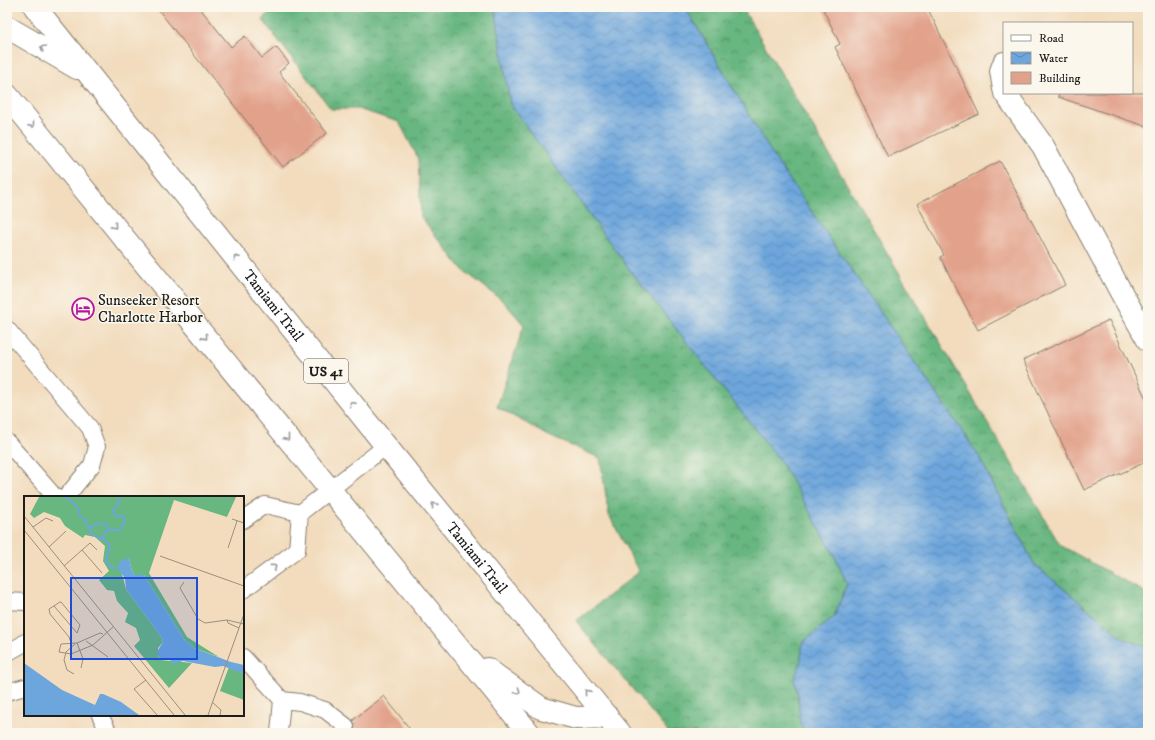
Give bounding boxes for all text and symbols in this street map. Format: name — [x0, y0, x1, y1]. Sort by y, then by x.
legend — [1003, 22, 1133, 94]
text: Road — [1039, 31, 1064, 46]
one-way arrow — [40, 45, 47, 52]
text: Water — [1038, 51, 1068, 66]
text: Building — [1039, 71, 1080, 86]
one-way arrow — [27, 121, 34, 128]
one-way arrow — [110, 221, 117, 228]
one-way arrow — [233, 256, 240, 263]
street label: Tamiami Trail — [239, 266, 308, 346]
place label: Sunseeker Resort Charlotte Harbor — [98, 291, 203, 327]
hotel icon: Sunseeker Resort Charlotte Harbor — [70, 296, 96, 322]
one-way arrow — [201, 333, 208, 340]
road number: US 41 — [304, 359, 348, 383]
one-way arrow — [349, 401, 356, 408]
one-way arrow — [283, 434, 290, 441]
inset map — [24, 496, 244, 716]
one-way arrow — [431, 502, 438, 509]
street label: Tamiami Trail — [442, 518, 512, 598]
one-way arrow — [270, 565, 277, 572]
one-way arrow — [513, 686, 520, 693]
one-way arrow — [584, 689, 591, 696]

